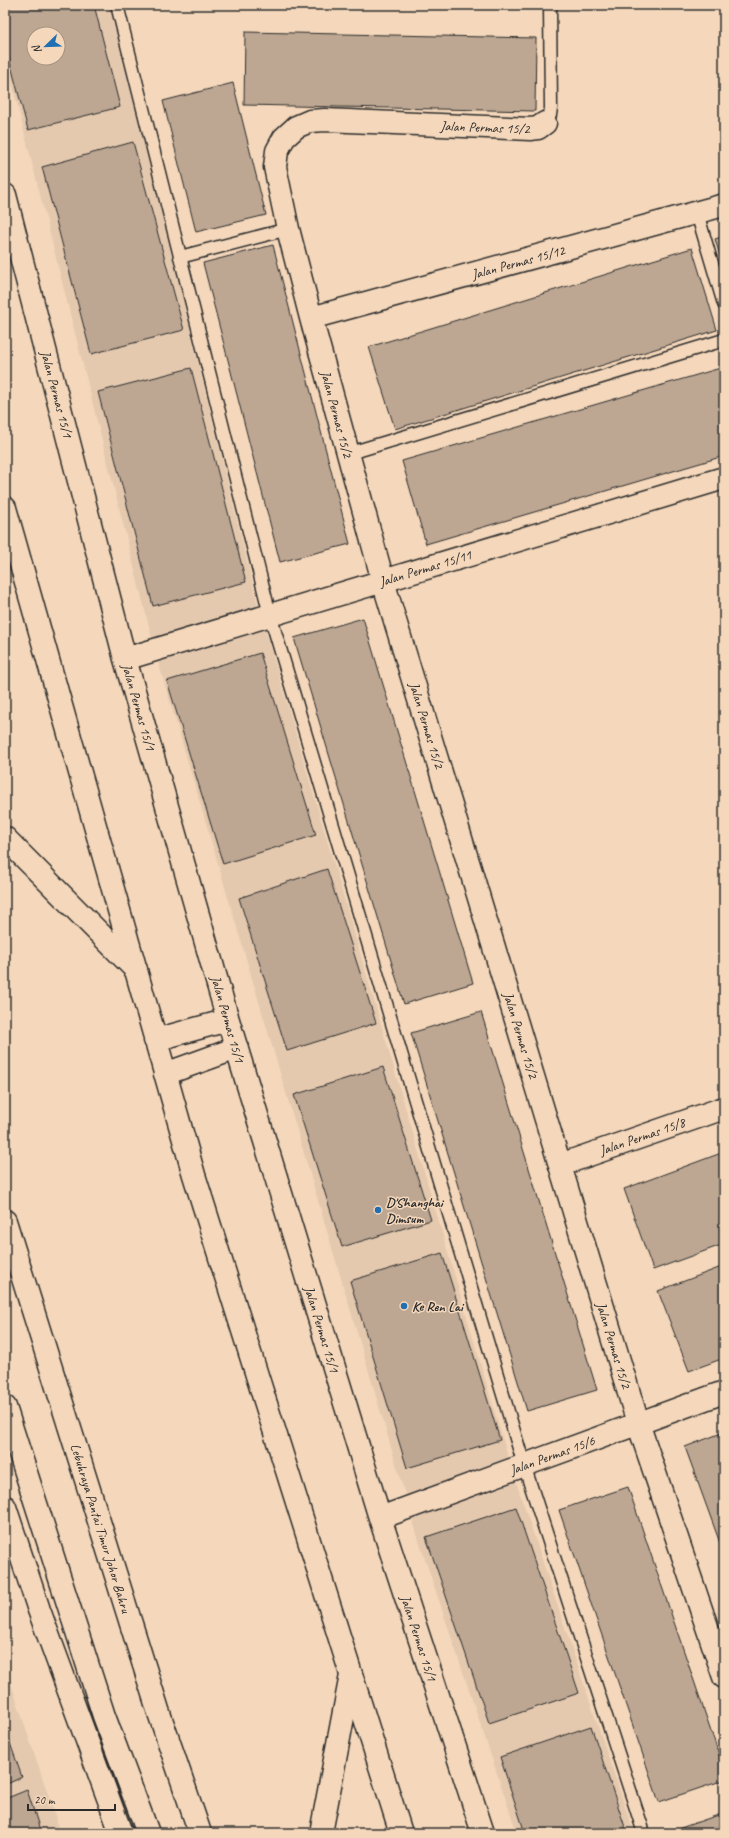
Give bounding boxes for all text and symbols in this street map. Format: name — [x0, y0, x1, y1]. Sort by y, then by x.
north arrow — [26, 26, 66, 66]
text: N — [28, 42, 45, 56]
street label: Jalan Permas 15/2 — [439, 117, 532, 138]
street label: Jalan Permas 15/12 — [469, 241, 568, 283]
street label: Jalan Permas 15/1 — [36, 348, 76, 440]
street label: Jalan Permas 15/2 — [316, 368, 357, 461]
street label: Jalan Permas 15/11 — [376, 546, 474, 591]
street label: Jalan Permas 15/1 — [118, 661, 159, 753]
street label: Jalan Permas 15/2 — [405, 679, 448, 772]
street label: Jalan Permas 15/1 — [207, 973, 248, 1065]
street label: Jalan Permas 15/2 — [499, 989, 542, 1082]
street label: Jalan Permas 15/8 — [596, 1113, 689, 1159]
place label: D'Shanghai Dimsum — [386, 1194, 445, 1227]
marker: D'Shanghai Dimsum — [373, 1205, 383, 1215]
street label: Jalan Permas 15/1 — [300, 1283, 343, 1375]
place label: Ke Ren Lai — [412, 1298, 465, 1315]
street label: Jalan Permas 15/2 — [592, 1299, 635, 1392]
marker: Ke Ren Lai — [399, 1301, 409, 1311]
street label: Jalan Permas 15/6 — [506, 1432, 598, 1479]
street label: Lebuhraya Pantai Timur Johor Bahru — [67, 1441, 135, 1616]
street label: Jalan Permas 15/1 — [396, 1592, 441, 1684]
scale bar — [28, 1786, 115, 1812]
text: 20 m — [34, 1792, 56, 1808]

